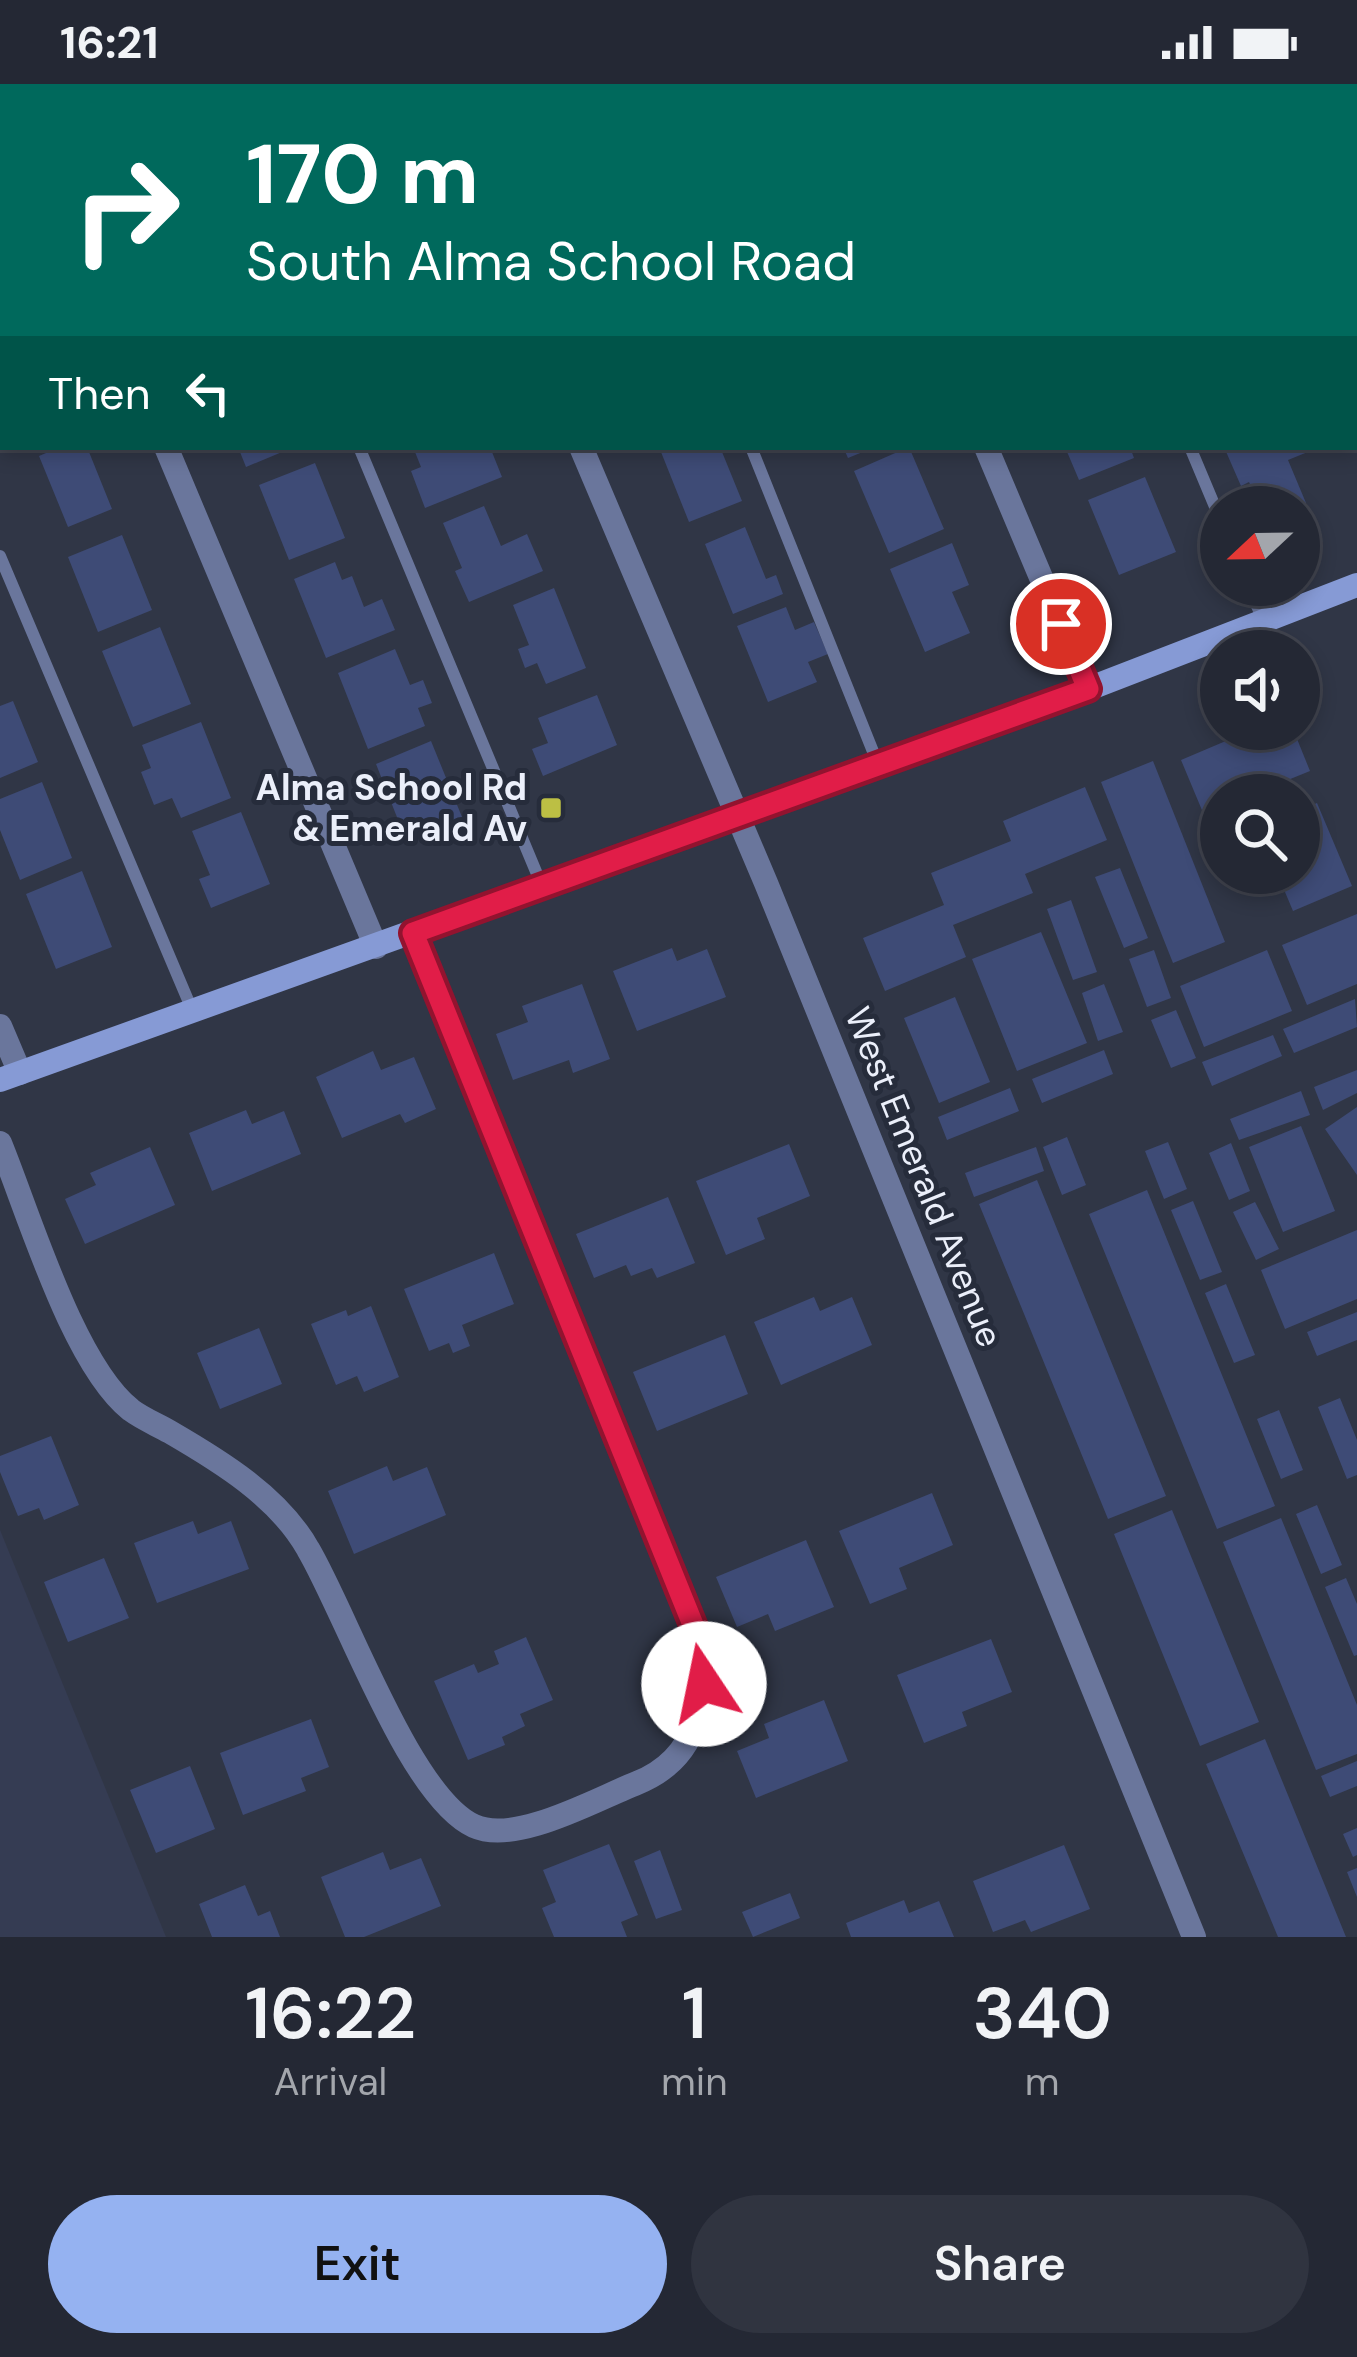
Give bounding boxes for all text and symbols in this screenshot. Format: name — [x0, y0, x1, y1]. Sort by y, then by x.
text: 16:21 — [60, 13, 159, 72]
text: 170 m — [246, 120, 479, 229]
icon: right — [48, 132, 204, 288]
text: South Alma School Road — [246, 226, 856, 297]
icon: left — [175, 360, 241, 426]
text: Then — [48, 364, 151, 423]
north arrow — [1200, 486, 1320, 606]
map controls — [1200, 486, 1320, 894]
pin — [1010, 573, 1112, 675]
icon: arrive — [1028, 591, 1094, 657]
button: sound — [1200, 630, 1320, 750]
place label: Alma School Rd & Emerald Av — [255, 764, 527, 852]
button: search — [1200, 774, 1320, 894]
marker: Alma School Rd & Emerald Av — [538, 795, 564, 821]
street label: West Emerald Avenue — [834, 1000, 1014, 1354]
position arrow — [641, 1621, 767, 1747]
text: 16:22 — [245, 1967, 416, 2060]
text: 1 — [682, 1967, 707, 2060]
text: 340 — [973, 1967, 1112, 2060]
text: Arrival — [274, 2056, 387, 2107]
text: min — [661, 2056, 728, 2107]
text: m — [1025, 2056, 1060, 2107]
button: Exit — [48, 2195, 667, 2333]
button: Share — [691, 2195, 1309, 2333]

